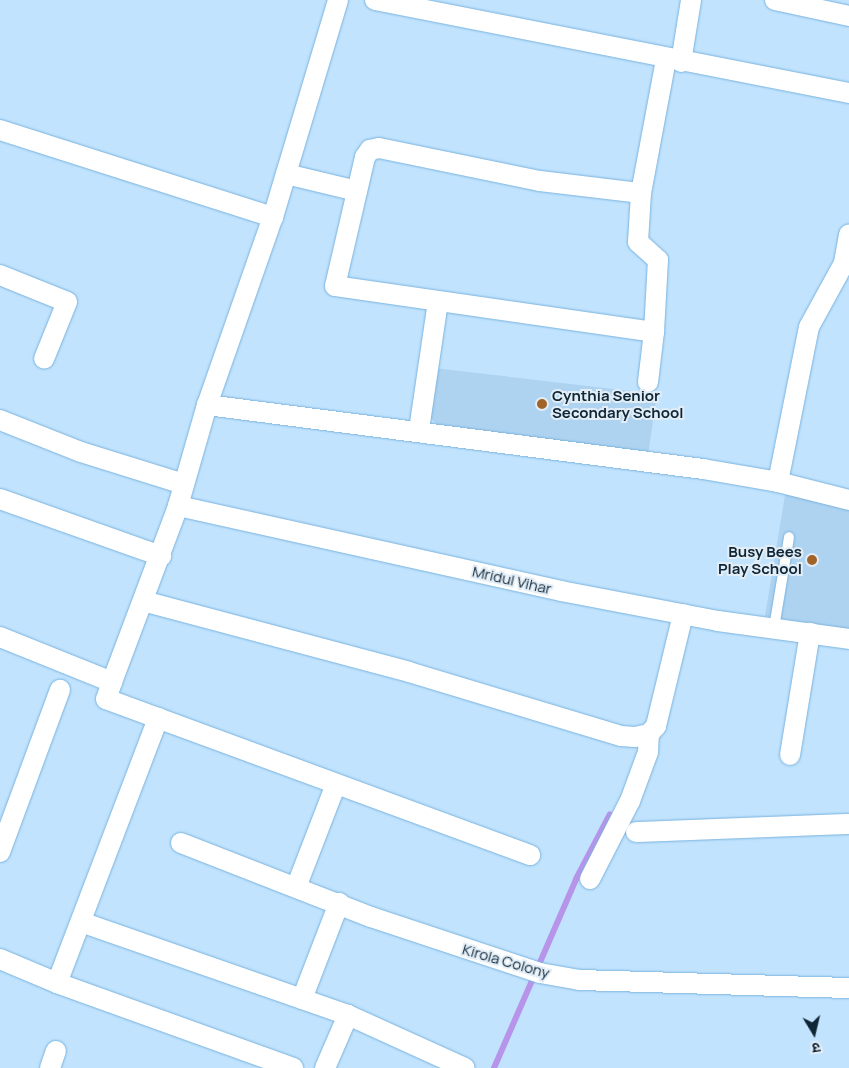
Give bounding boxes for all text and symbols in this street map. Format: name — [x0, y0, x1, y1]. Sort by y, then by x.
place label: Cynthia Senior Secondary School — [552, 386, 683, 421]
marker: Cynthia Senior Secondary School — [536, 398, 548, 410]
place label: Busy Bees Play School — [718, 542, 802, 577]
marker: Busy Bees Play School — [806, 554, 818, 566]
street label: Mridul Vihar — [471, 562, 553, 598]
street label: Kirola Colony — [460, 940, 552, 982]
north arrow — [789, 1008, 839, 1058]
text: उ — [811, 1038, 822, 1058]

